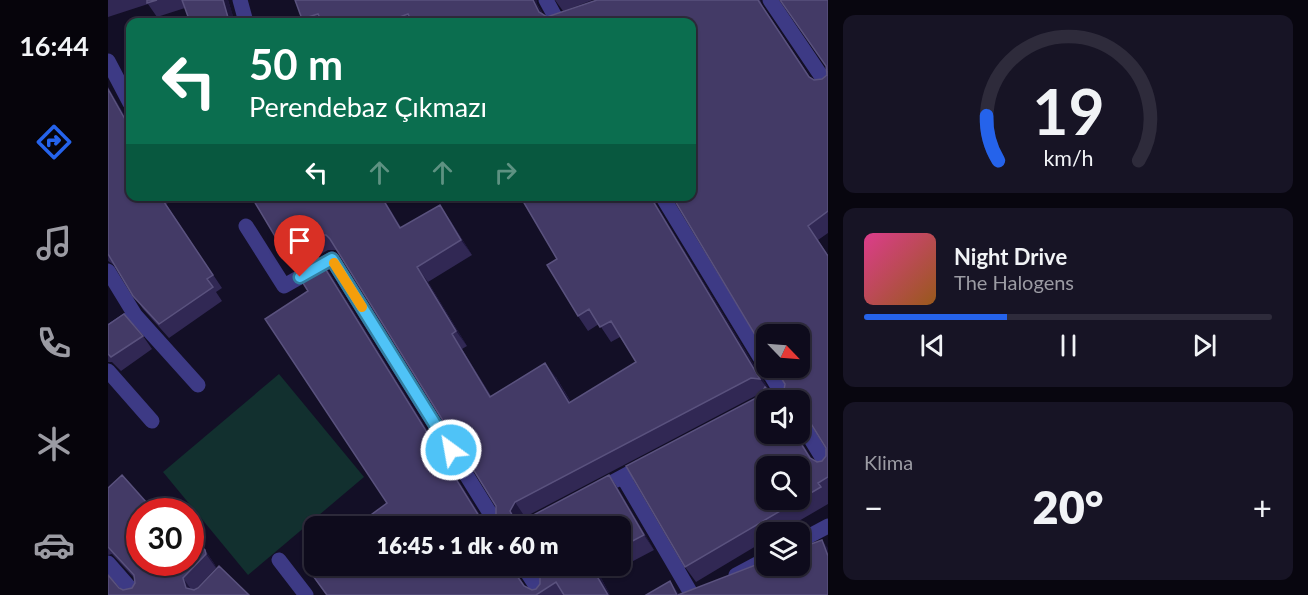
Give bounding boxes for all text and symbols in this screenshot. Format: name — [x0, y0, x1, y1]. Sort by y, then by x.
text: 16:44 — [19, 29, 89, 62]
text: 50 m — [249, 39, 343, 89]
icon: left — [150, 42, 228, 120]
text: 19 — [1032, 73, 1104, 148]
text: Perendebaz Çıkmazı — [249, 90, 487, 123]
icon: directions — [33, 121, 75, 163]
text: km/h — [1043, 146, 1093, 172]
icon: left — [300, 156, 333, 189]
icon: ahead — [363, 156, 396, 189]
icon: ahead — [426, 156, 459, 189]
icon: right — [489, 156, 522, 189]
pin — [274, 215, 325, 277]
icon: music — [33, 222, 75, 264]
icon: arrive — [283, 224, 316, 257]
text: Night Drive — [954, 243, 1067, 270]
text: The Halogens — [954, 270, 1074, 294]
icon: phone — [33, 322, 75, 364]
north arrow — [756, 324, 810, 378]
map controls — [756, 324, 810, 576]
icon: previous — [916, 329, 949, 362]
icon: pause — [1052, 329, 1085, 362]
icon: next — [1188, 329, 1221, 362]
button: sound — [756, 390, 810, 444]
position arrow — [419, 418, 483, 482]
icon: climate — [33, 423, 75, 465]
text: Klima — [864, 450, 913, 474]
button: search — [756, 456, 810, 510]
text: 20° — [1033, 480, 1103, 534]
text: − — [864, 487, 883, 527]
text: + — [1253, 487, 1272, 527]
speed limit sign: 30 — [126, 498, 204, 576]
button: layers — [756, 522, 810, 576]
icon: car — [33, 524, 75, 566]
text: 16:45 · 1 dk · 60 m — [377, 532, 558, 559]

